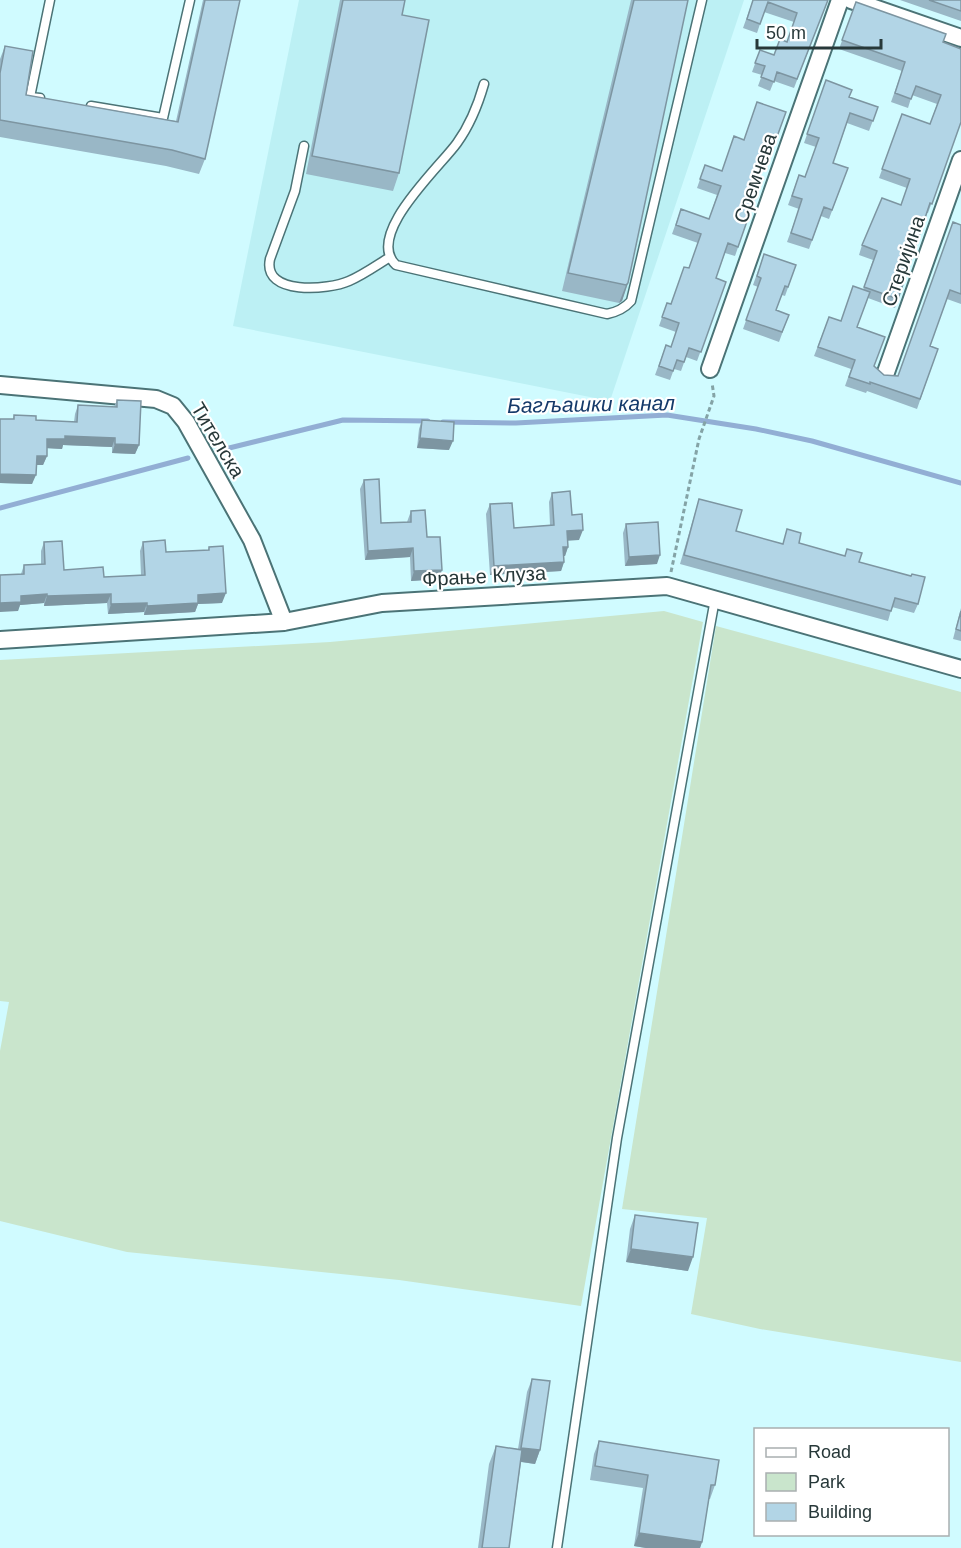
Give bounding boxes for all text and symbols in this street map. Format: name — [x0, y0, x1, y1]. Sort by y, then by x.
scale bar — [757, 12, 882, 50]
text: 50 m — [766, 23, 806, 43]
street label: Сремчева — [729, 129, 781, 226]
street label: Стеријина — [877, 212, 929, 309]
water label: Багљашки канал — [507, 391, 675, 417]
street label: Тителска — [187, 398, 249, 482]
street label: Фрање Клуза — [422, 562, 547, 590]
legend — [754, 1428, 949, 1536]
text: Road — [808, 1442, 851, 1462]
text: Park — [808, 1472, 846, 1492]
text: Building — [808, 1502, 872, 1522]

